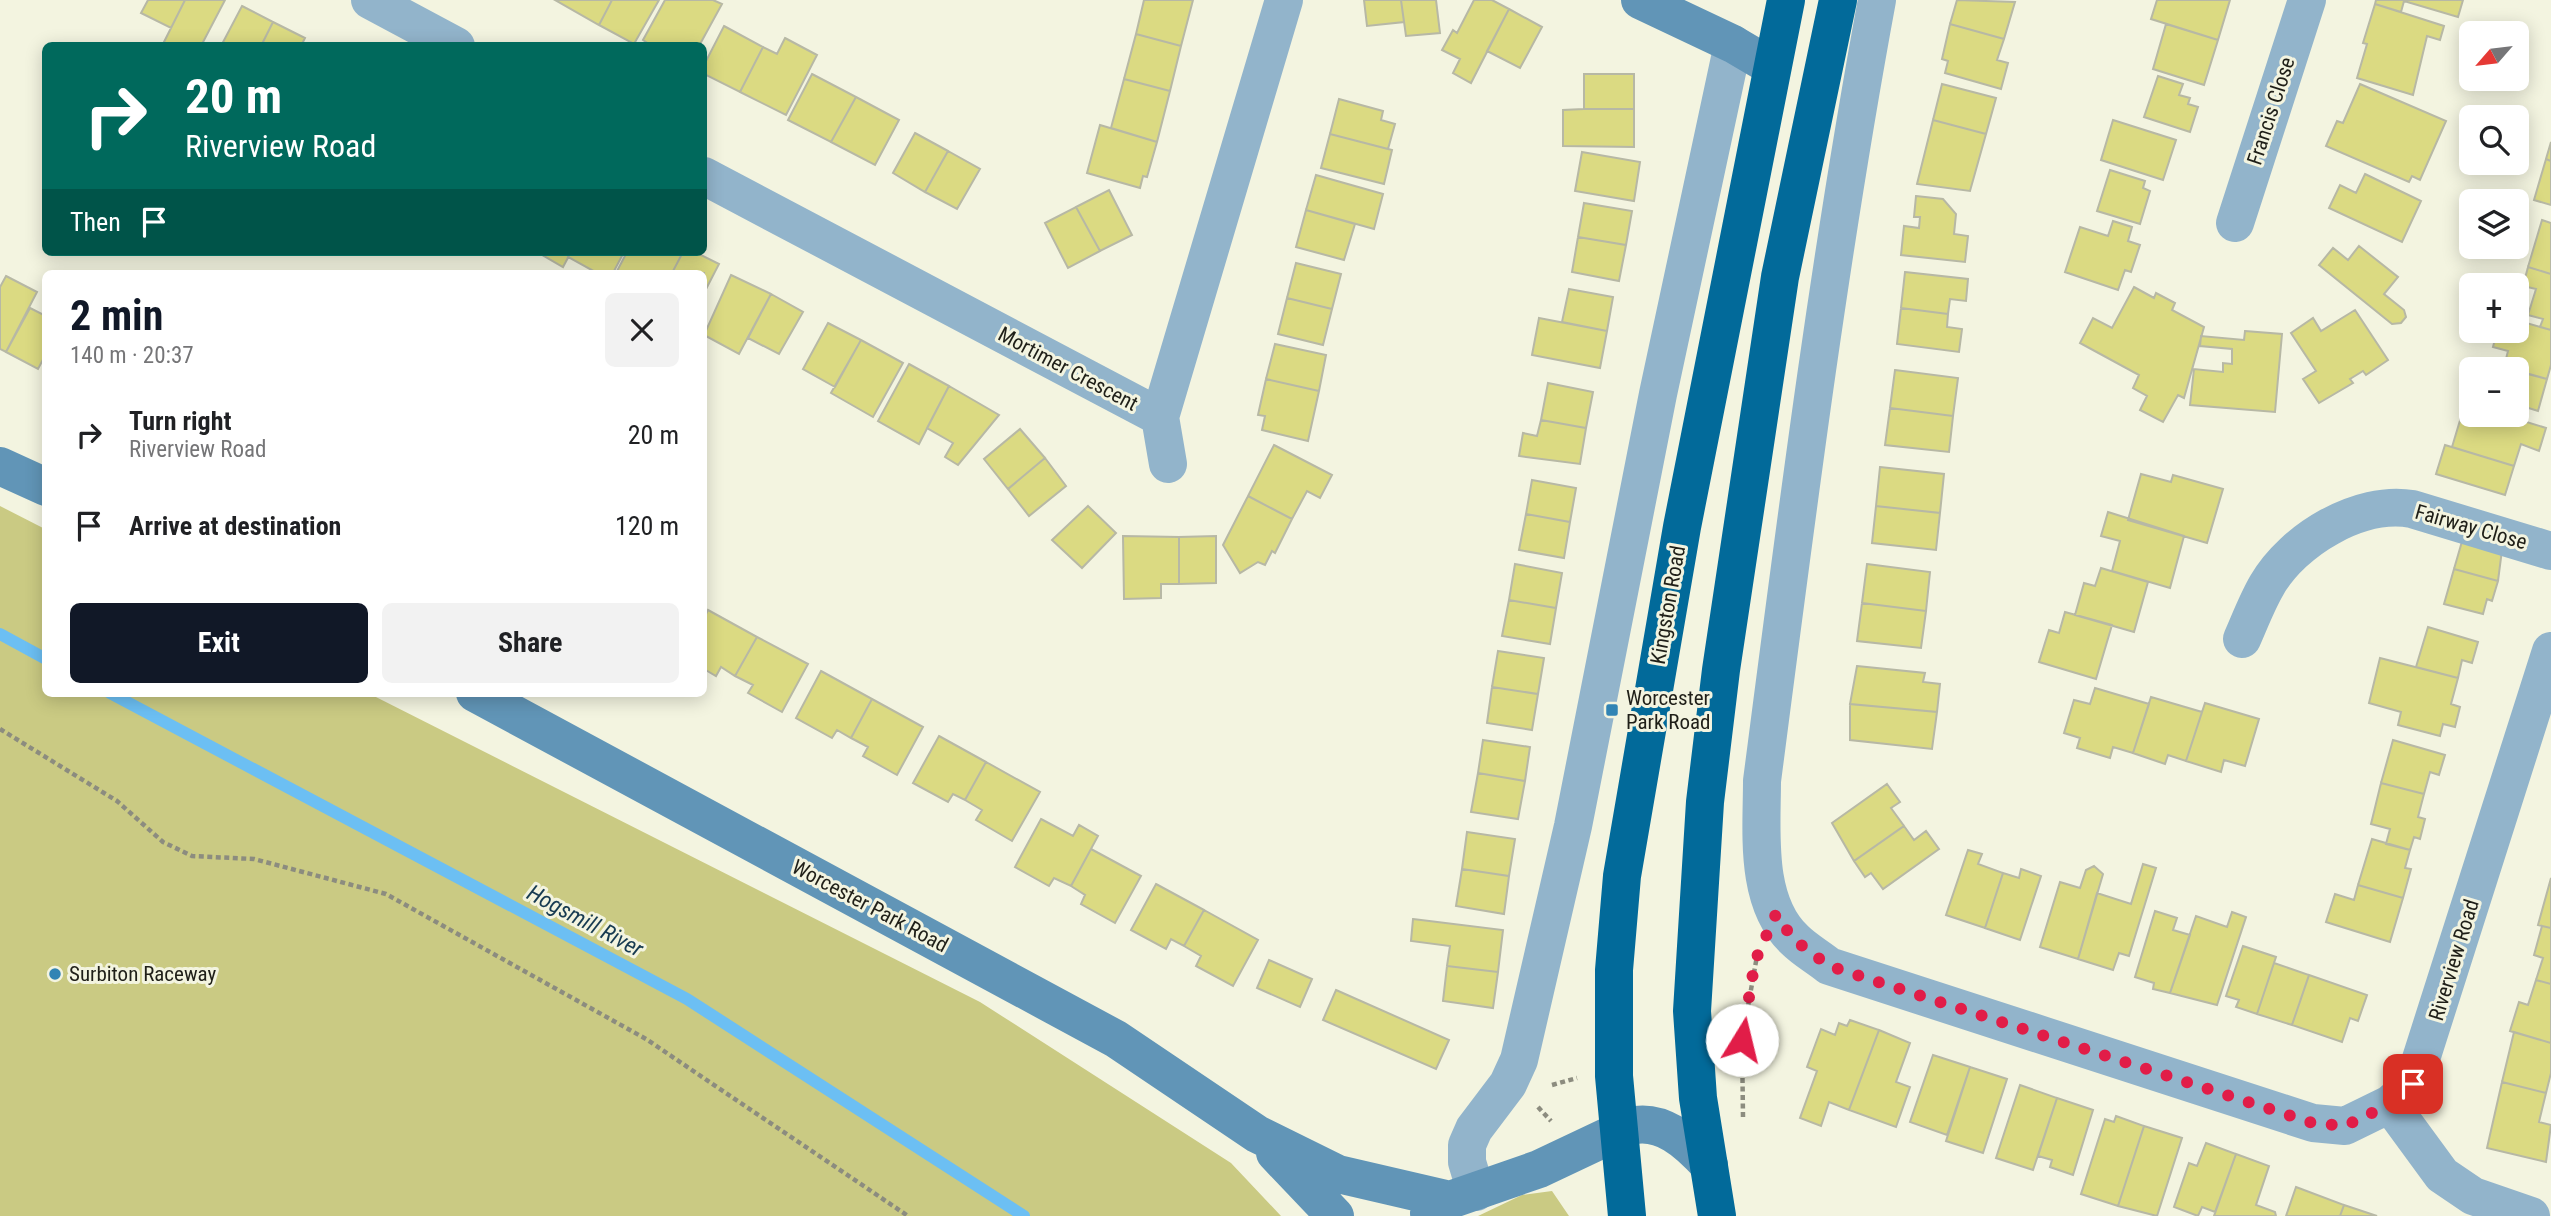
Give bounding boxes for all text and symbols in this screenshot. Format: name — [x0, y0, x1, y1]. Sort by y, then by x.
north arrow — [2459, 21, 2529, 91]
map controls — [2459, 21, 2529, 427]
street label: Francis Close — [2242, 54, 2300, 168]
text: 20 m — [185, 68, 282, 125]
icon: right — [70, 70, 161, 161]
button: search — [2459, 105, 2529, 175]
text: Riverview Road — [185, 127, 376, 165]
button: layers — [2459, 189, 2529, 259]
icon: arrive — [135, 203, 173, 241]
text: Then — [70, 207, 121, 237]
button: + — [2459, 273, 2529, 343]
text: 2 min — [70, 291, 163, 340]
button: close — [605, 293, 679, 367]
street label: Mortimer Crescent — [994, 322, 1142, 416]
text: 140 m · 20:37 — [70, 342, 194, 369]
button: − — [2459, 357, 2529, 427]
text: Turn right — [129, 406, 231, 436]
icon: right — [70, 416, 108, 454]
text: 20 m — [628, 420, 679, 450]
text: Riverview Road — [129, 436, 266, 463]
street label: Fairway Close — [2412, 500, 2530, 554]
icon: arrive — [70, 507, 108, 545]
text: Arrive at destination — [129, 511, 341, 541]
text: 120 m — [615, 511, 679, 541]
street label: Kingston Road — [1646, 544, 1690, 666]
button: Exit — [70, 603, 368, 683]
button: Share — [382, 603, 679, 683]
place label: Worcester Park Road — [1626, 686, 1710, 734]
marker: Worcester Park Road — [1604, 702, 1620, 718]
street label: Worcester Park Road — [788, 855, 952, 957]
water label: Hogsmill River — [522, 879, 649, 963]
street label: Riverview Road — [2424, 896, 2484, 1024]
place label: Surbiton Raceway — [69, 962, 216, 986]
marker: Surbiton Raceway — [47, 966, 63, 982]
position arrow — [1705, 1003, 1779, 1077]
pin — [2383, 1054, 2443, 1114]
icon: arrive — [2394, 1065, 2432, 1103]

